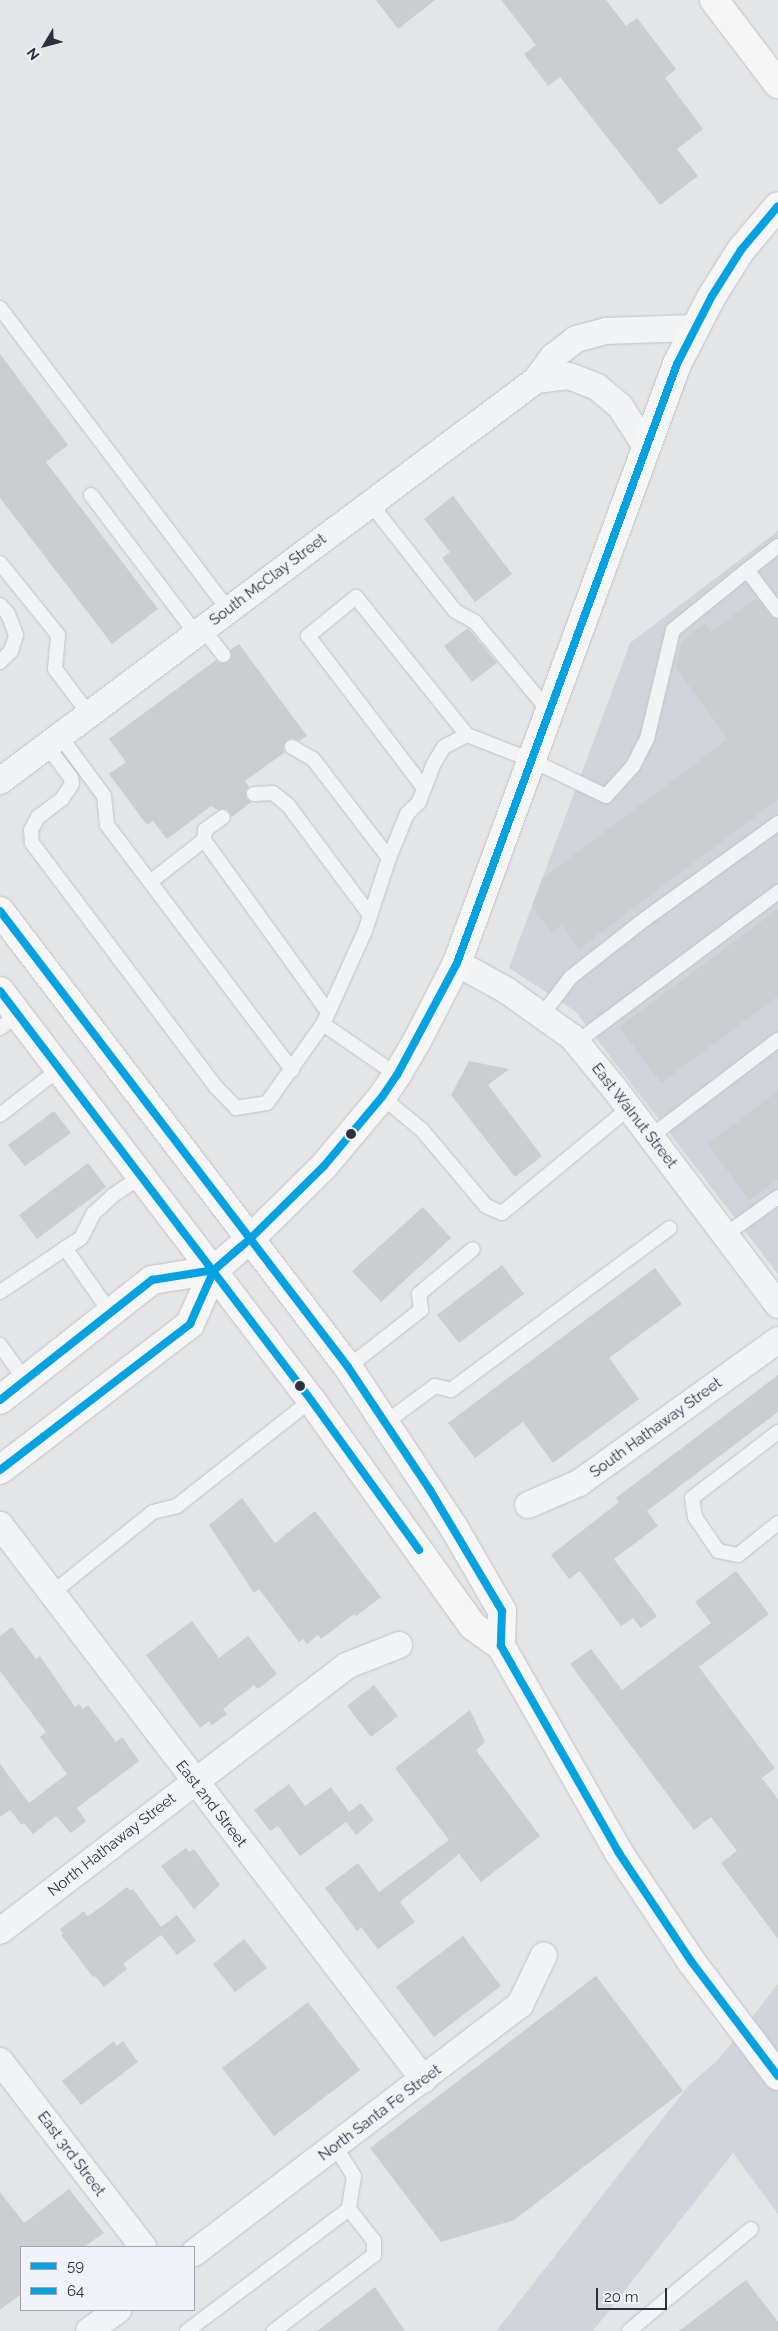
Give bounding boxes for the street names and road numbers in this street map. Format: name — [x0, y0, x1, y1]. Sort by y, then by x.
street label: South McClay Street — [206, 530, 330, 630]
street label: East Walnut Street — [587, 1060, 681, 1172]
street label: South Hathaway Street — [586, 1374, 726, 1482]
street label: East 2nd Street — [172, 1757, 250, 1851]
street label: North Hathaway Street — [44, 1789, 180, 1901]
street label: North Santa Fe Street — [315, 2061, 445, 2165]
street label: East 3rd Street — [33, 2108, 109, 2200]

